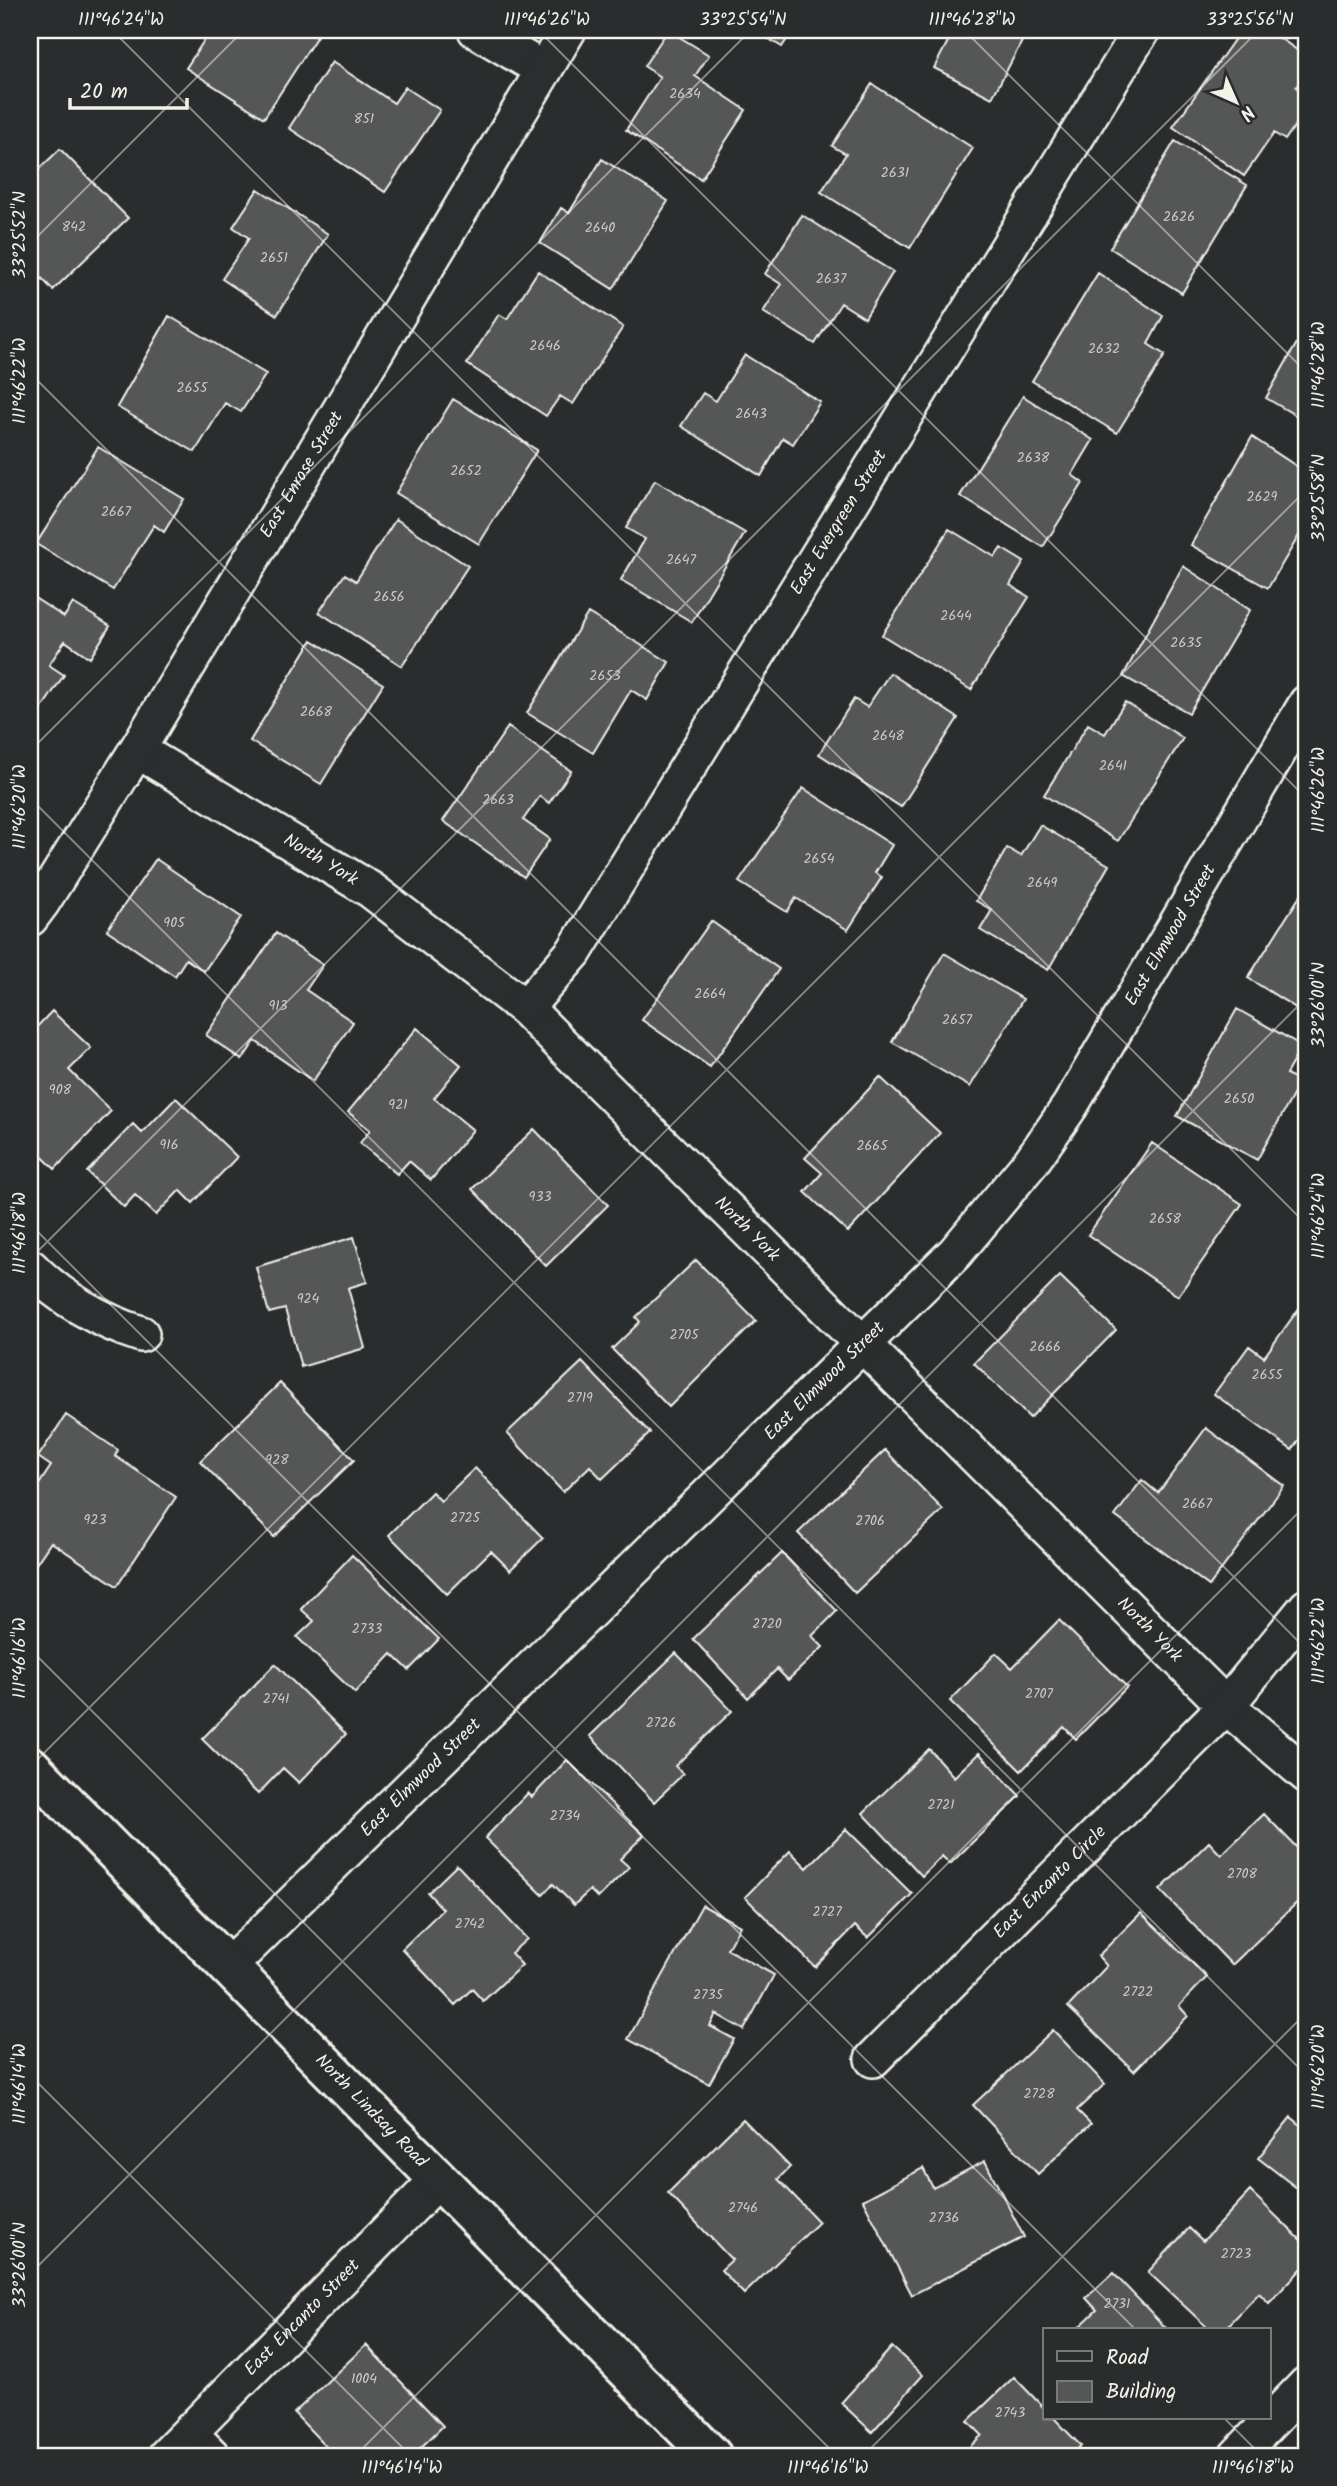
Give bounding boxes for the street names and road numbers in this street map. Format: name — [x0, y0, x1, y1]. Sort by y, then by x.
street label: East Enrose Street — [252, 405, 352, 544]
street label: East Evergreen Street — [783, 443, 895, 601]
street label: North York — [278, 826, 364, 894]
street label: East Elmwood Street — [1117, 858, 1224, 1012]
street label: North York — [707, 1189, 787, 1269]
street label: East Elmwood Street — [757, 1314, 893, 1448]
street label: North York — [1110, 1590, 1190, 1670]
street label: East Elmwood Street — [353, 1711, 489, 1844]
street label: East Encanto Circle — [986, 1819, 1113, 1946]
street label: North Lindsay Road — [308, 2047, 435, 2175]
street label: East Encanto Street — [237, 2252, 368, 2383]

